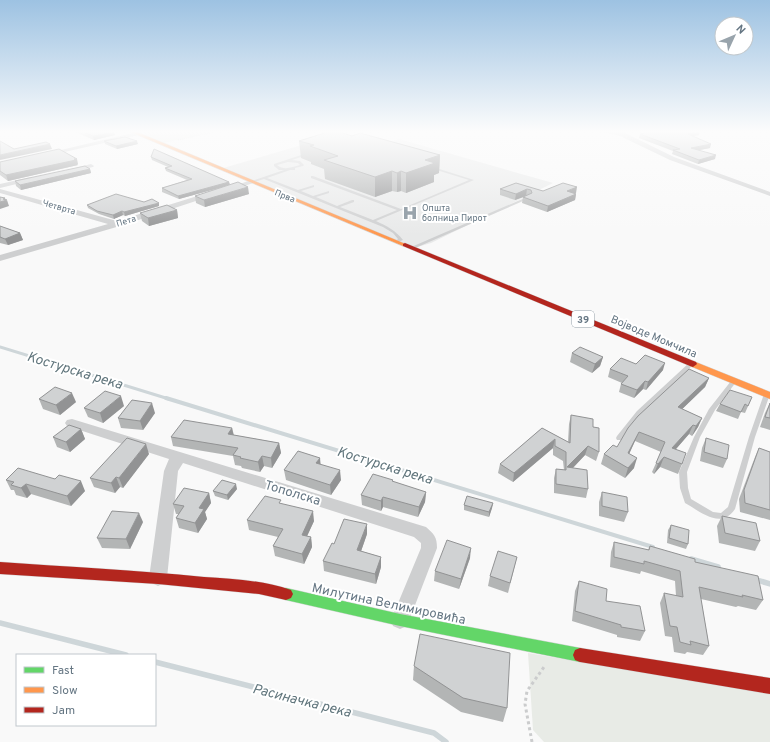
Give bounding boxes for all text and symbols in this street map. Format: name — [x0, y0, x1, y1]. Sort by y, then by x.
north arrow — [714, 16, 754, 56]
text: N — [733, 22, 748, 37]
street label: Прва — [273, 187, 297, 206]
street label: Четврта — [41, 197, 77, 218]
place label: Општа болница Пирот — [422, 203, 487, 224]
hospital icon: Општа болница Пирот — [401, 204, 419, 222]
street label: Пета — [115, 213, 138, 230]
road number: 39 — [572, 311, 594, 327]
street label: Војводе Момчила — [608, 312, 699, 362]
water label: Костурска река — [25, 349, 125, 394]
water label: Костурска река — [335, 444, 435, 489]
street label: Тополска — [263, 478, 322, 510]
street label: Милутина Велимировића — [310, 581, 467, 629]
legend — [16, 654, 156, 726]
text: Fast — [52, 663, 74, 679]
water label: Расиначка река — [251, 681, 353, 722]
text: Slow — [52, 683, 78, 699]
text: Jam — [52, 703, 75, 719]

